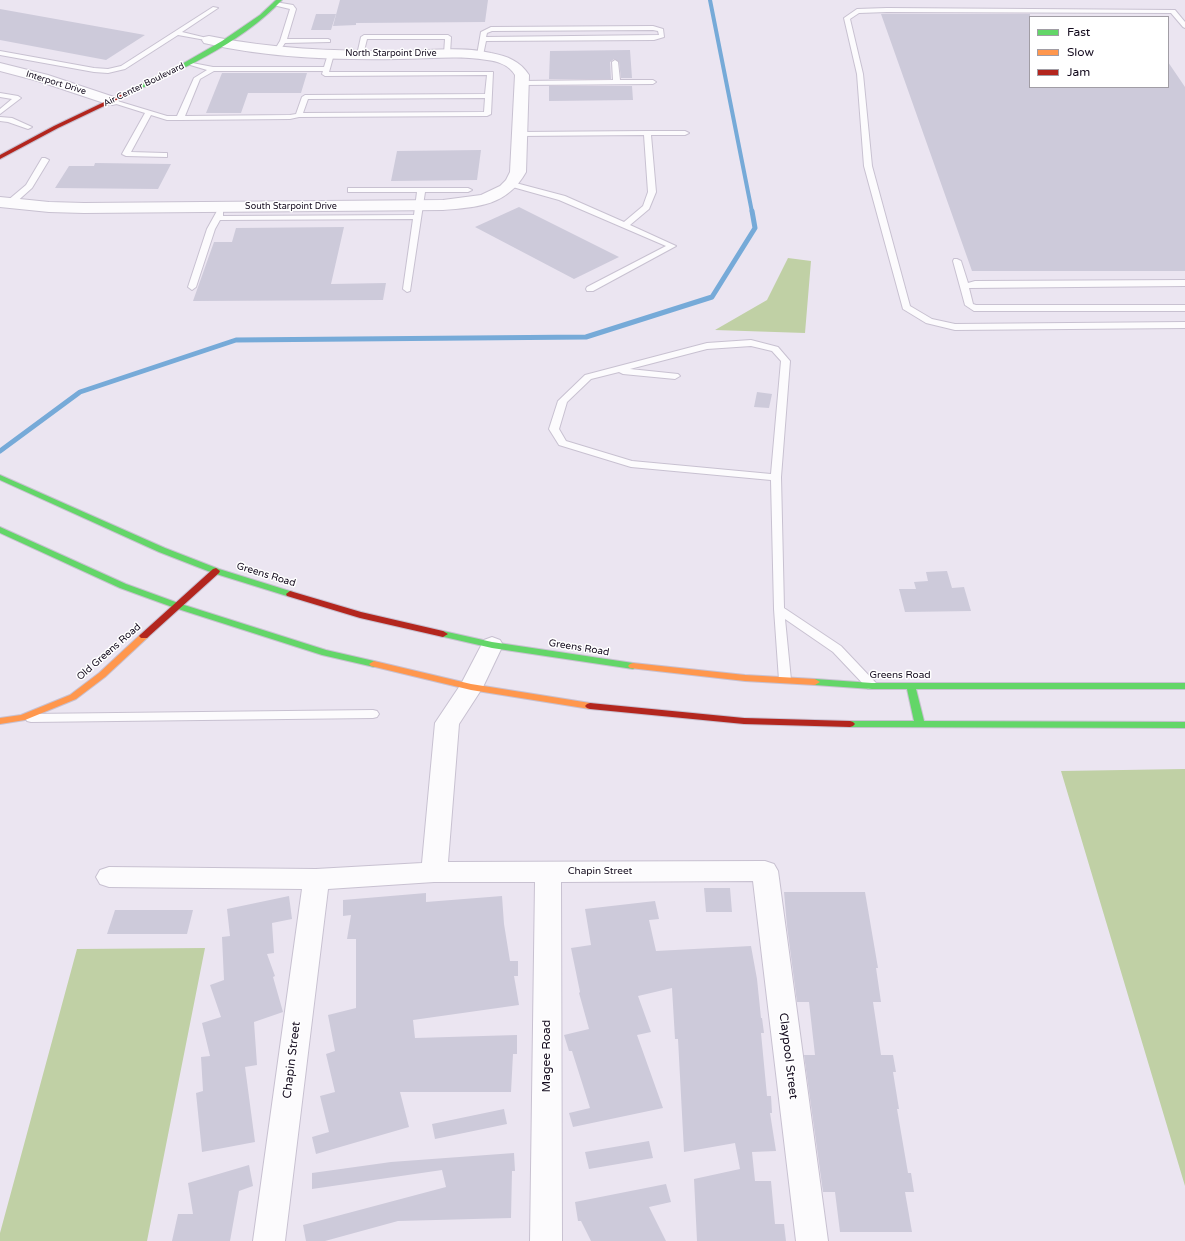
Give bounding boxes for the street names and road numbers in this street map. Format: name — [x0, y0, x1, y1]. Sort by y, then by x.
street label: North Starpoint Drive — [345, 49, 437, 59]
street label: Air Center Boulevard — [102, 61, 186, 109]
street label: Interport Drive — [25, 69, 87, 97]
street label: South Starpoint Drive — [245, 202, 337, 212]
street label: Greens Road — [235, 560, 297, 590]
street label: Old Greens Road — [75, 621, 143, 683]
street label: Greens Road — [548, 637, 610, 659]
street label: Greens Road — [869, 669, 931, 681]
street label: Chapin Street — [568, 865, 632, 877]
street label: Claypool Street — [776, 1012, 800, 1100]
street label: Magee Road — [540, 1020, 554, 1092]
street label: Chapin Street — [280, 1021, 304, 1099]

